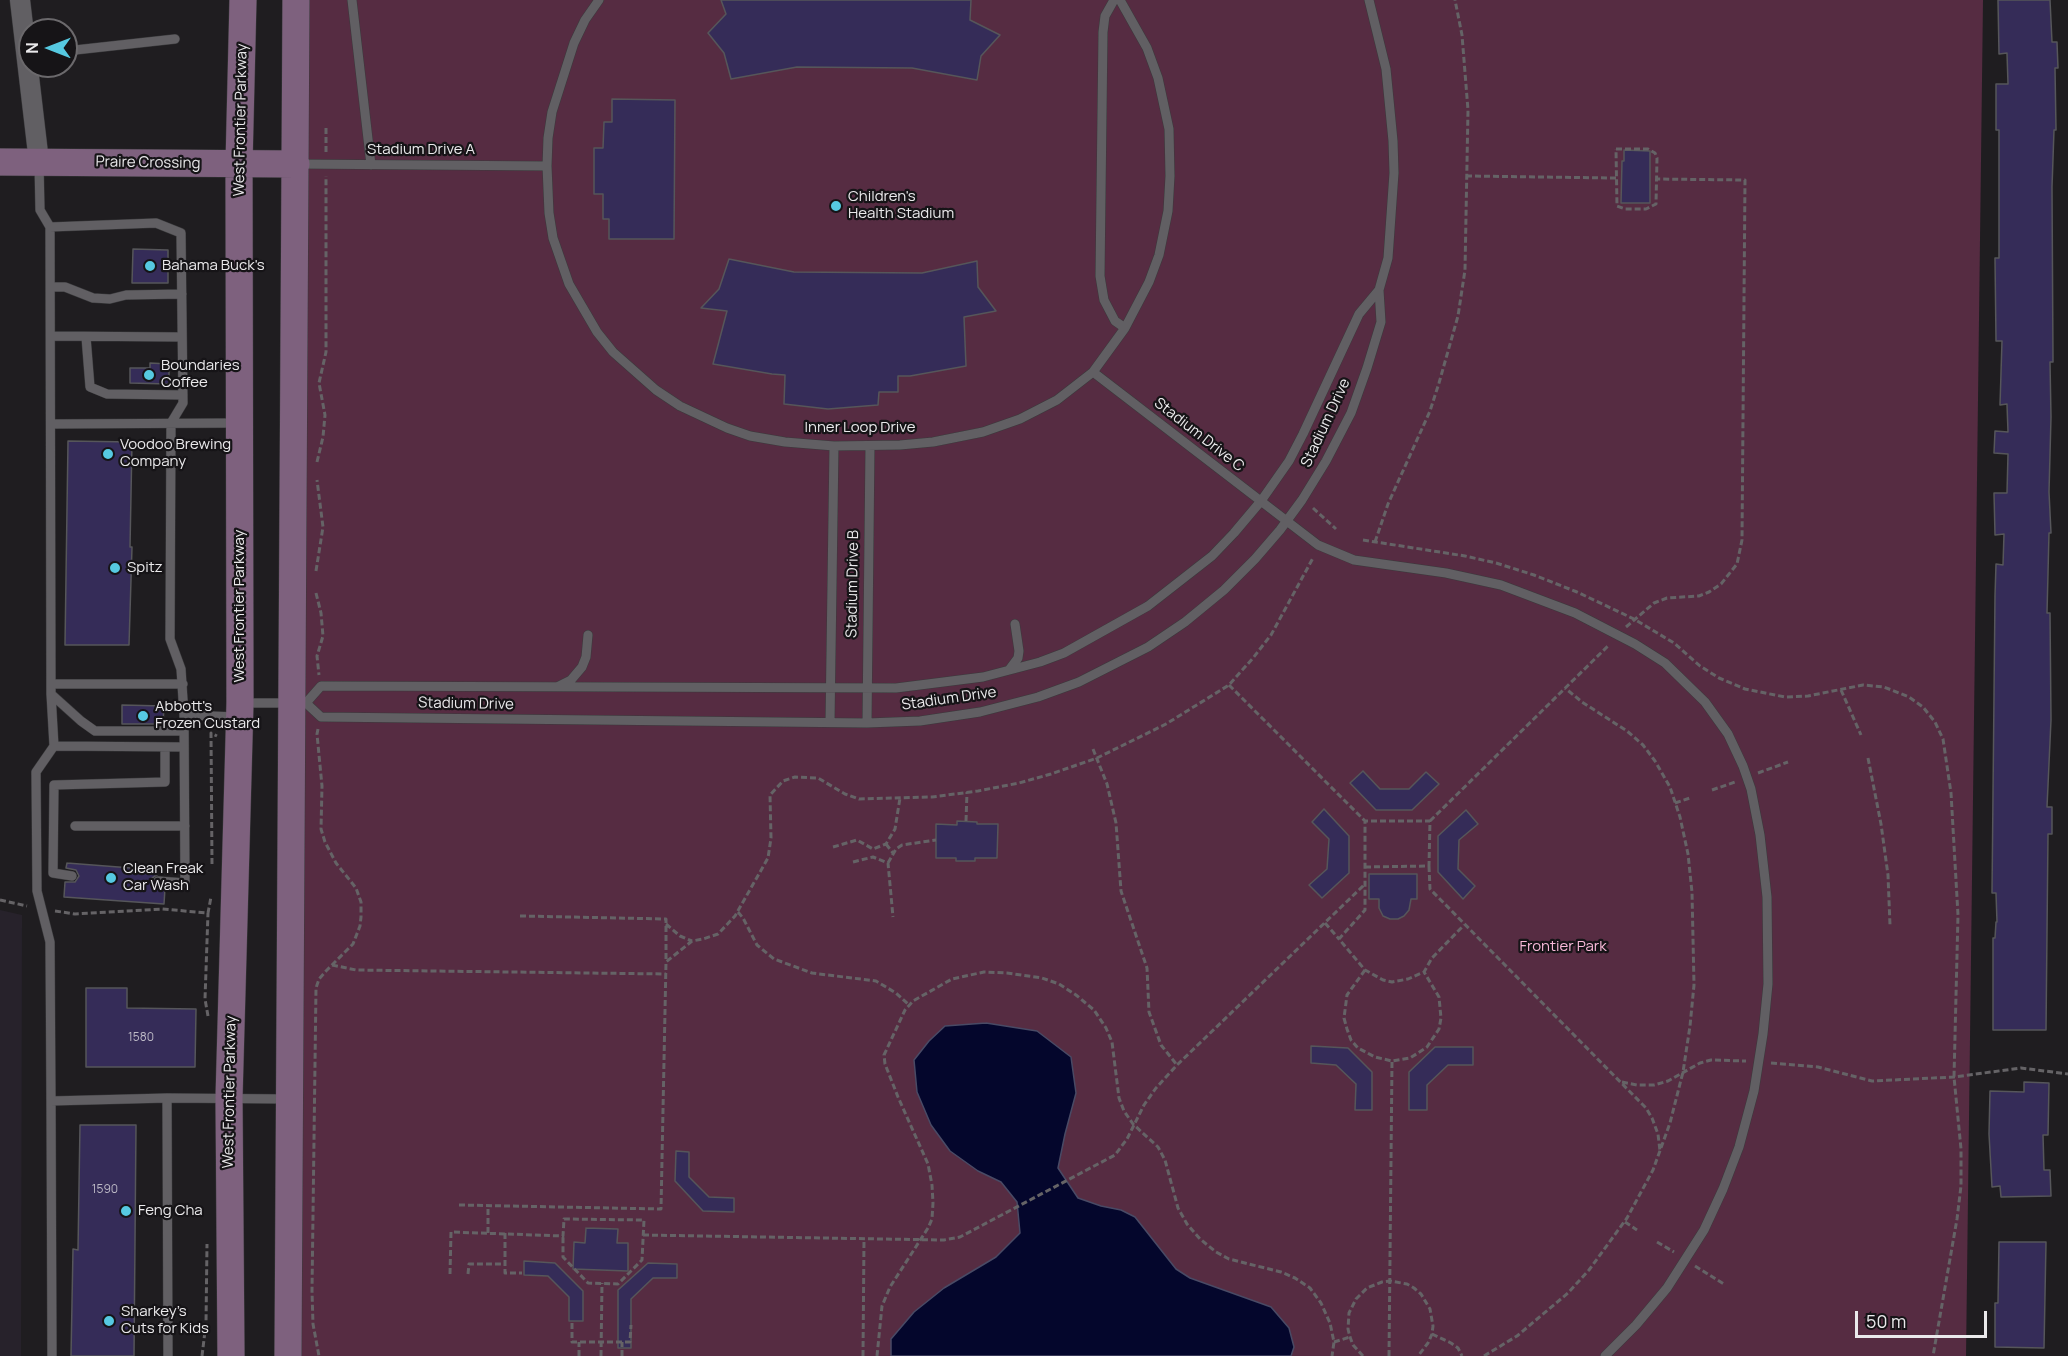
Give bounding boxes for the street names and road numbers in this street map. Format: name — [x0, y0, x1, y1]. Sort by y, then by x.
street label: West Frontier Parkway — [231, 43, 251, 197]
street label: Stadium Drive A — [367, 141, 475, 159]
street label: Praire Crossing — [95, 153, 201, 173]
street label: Stadium Drive — [1298, 376, 1354, 470]
street label: Stadium Drive C — [1150, 394, 1248, 476]
street label: Inner Loop Drive — [805, 419, 915, 437]
street label: West Frontier Parkway — [231, 530, 249, 682]
street label: Stadium Drive B — [843, 530, 863, 638]
street label: Stadium Drive — [900, 683, 998, 715]
street label: Stadium Drive — [418, 694, 514, 714]
street label: West Frontier Parkway — [220, 1015, 240, 1169]

